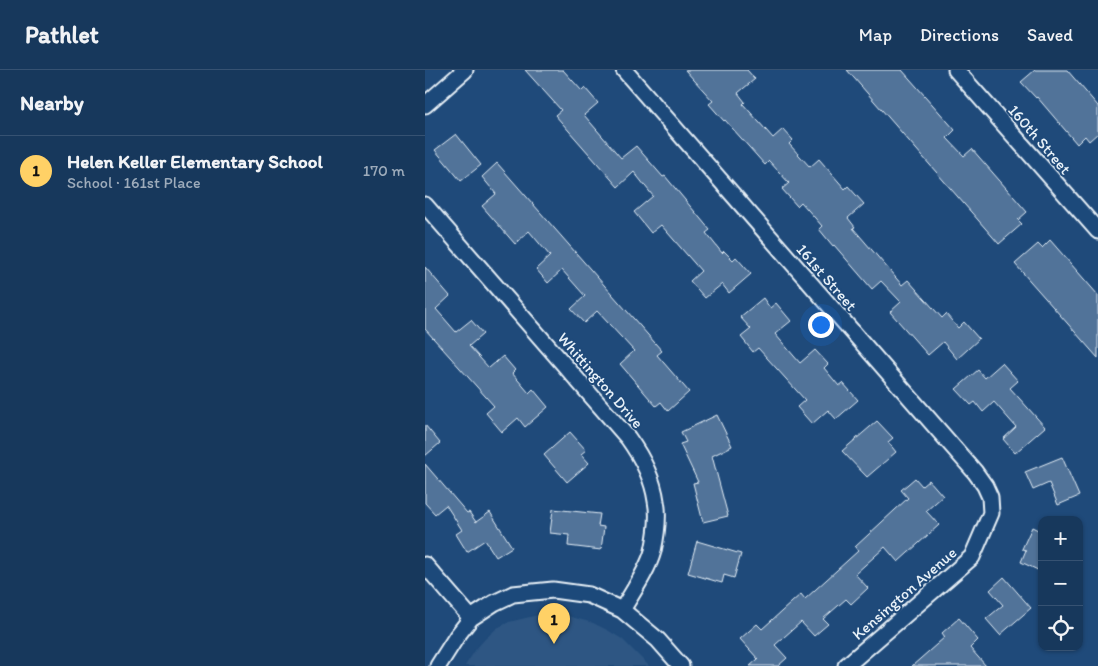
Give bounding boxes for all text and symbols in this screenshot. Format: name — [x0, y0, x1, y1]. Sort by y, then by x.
text: Pathlet — [25, 20, 99, 49]
text: Map — [859, 24, 892, 46]
text: Directions — [920, 24, 999, 46]
text: Saved — [1027, 24, 1073, 46]
text: Nearby — [20, 90, 84, 115]
street label: 160th Street — [1004, 101, 1075, 178]
text: Helen Keller Elementary School — [67, 150, 323, 173]
text: 1 — [32, 161, 40, 180]
text: 170 m — [363, 161, 405, 180]
text: School · 161st Place — [67, 173, 201, 192]
street label: 161st Street — [792, 240, 861, 315]
your location — [808, 312, 834, 338]
street label: Whittington Drive — [554, 328, 647, 432]
map controls — [1038, 516, 1083, 651]
button: + — [1038, 516, 1083, 561]
street label: Kensington Avenue — [848, 543, 961, 644]
button: − — [1038, 561, 1083, 606]
pin: 1 — [538, 603, 570, 644]
button: locate — [1038, 606, 1083, 651]

